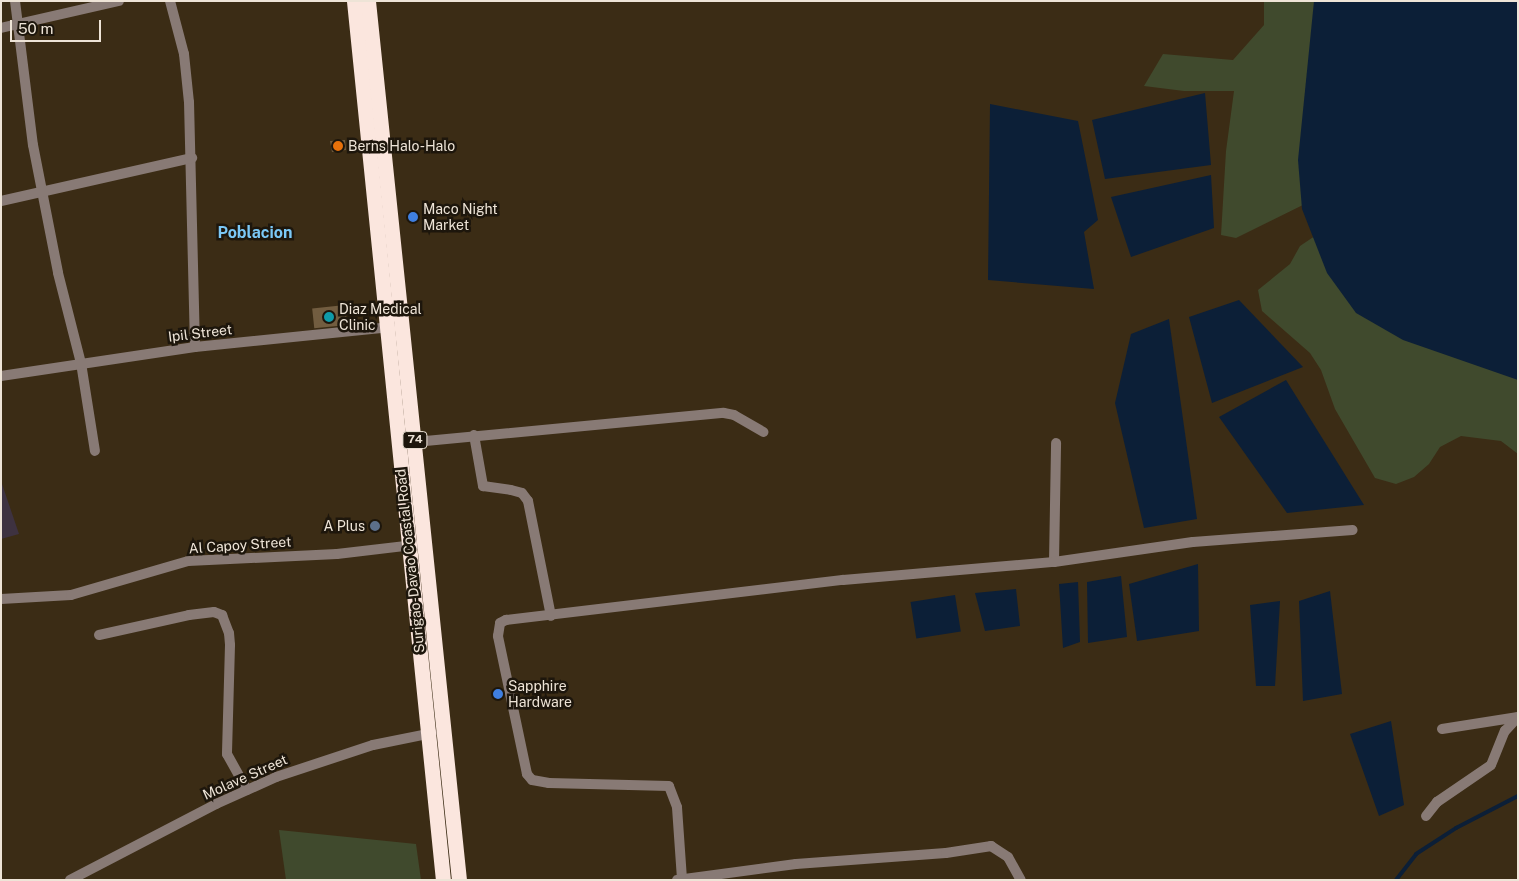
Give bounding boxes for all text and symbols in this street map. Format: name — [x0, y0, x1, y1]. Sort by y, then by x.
scale bar — [12, 10, 104, 42]
text: 50 m — [18, 20, 53, 37]
place label: Berns Halo-Halo — [348, 138, 455, 154]
marker: Berns Halo-Halo — [332, 140, 344, 152]
place label: Maco Night Market — [423, 201, 498, 233]
marker: Maco Night Market — [407, 211, 419, 223]
district label: Poblacion — [217, 223, 293, 243]
place label: Diaz Medical Clinic — [339, 301, 422, 334]
marker: Diaz Medical Clinic — [323, 311, 335, 323]
street label: Ipil Street — [167, 321, 233, 345]
road number: 74 — [401, 430, 429, 450]
street label: Surigao-Davao Coastal Road — [392, 468, 428, 654]
place label: A Plus — [324, 518, 365, 534]
marker: A Plus — [369, 520, 381, 532]
street label: Al Capoy Street — [188, 533, 292, 557]
place label: Sapphire Hardware — [508, 678, 572, 710]
marker: Sapphire Hardware — [492, 688, 504, 700]
street label: Molave Street — [200, 751, 290, 803]

